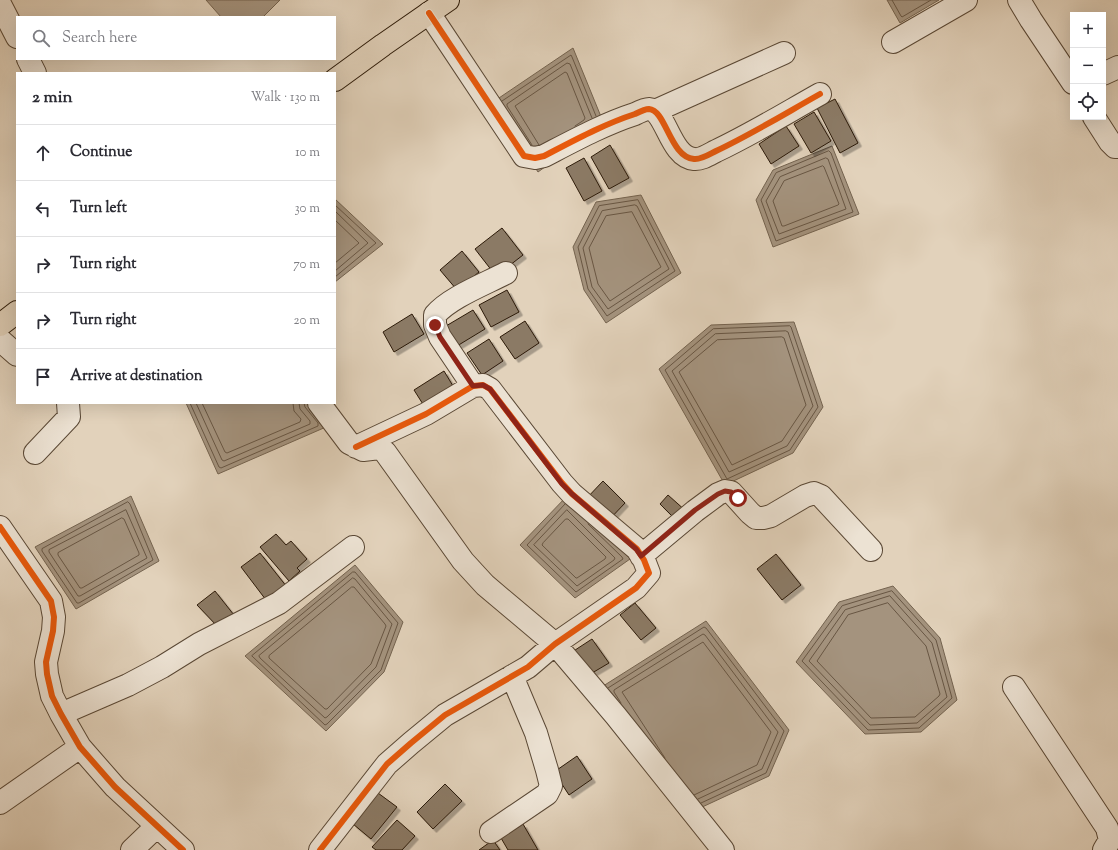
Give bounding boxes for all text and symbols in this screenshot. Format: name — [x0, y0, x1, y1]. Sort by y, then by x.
map controls — [1070, 12, 1106, 120]
button: + — [1070, 12, 1106, 48]
search box — [16, 16, 336, 60]
icon: search — [30, 27, 52, 49]
text: Search here — [62, 28, 137, 49]
button: − — [1070, 48, 1106, 84]
button: locate — [1070, 84, 1106, 120]
text: 2 min — [32, 86, 73, 110]
text: Walk · 130 m — [251, 89, 320, 107]
icon: ahead — [32, 142, 54, 164]
text: Continue — [70, 142, 132, 163]
text: 10 m — [295, 144, 320, 162]
icon: left — [32, 198, 54, 220]
text: Turn left — [70, 198, 127, 219]
text: 30 m — [294, 200, 320, 218]
icon: right — [32, 254, 54, 276]
text: Turn right — [70, 254, 136, 275]
text: 70 m — [293, 256, 320, 274]
icon: right — [32, 310, 54, 332]
text: Turn right — [70, 310, 136, 331]
text: 20 m — [294, 312, 320, 330]
route end — [426, 316, 444, 334]
icon: arrive — [32, 366, 54, 388]
text: Arrive at destination — [70, 366, 203, 387]
route start — [729, 489, 747, 507]

